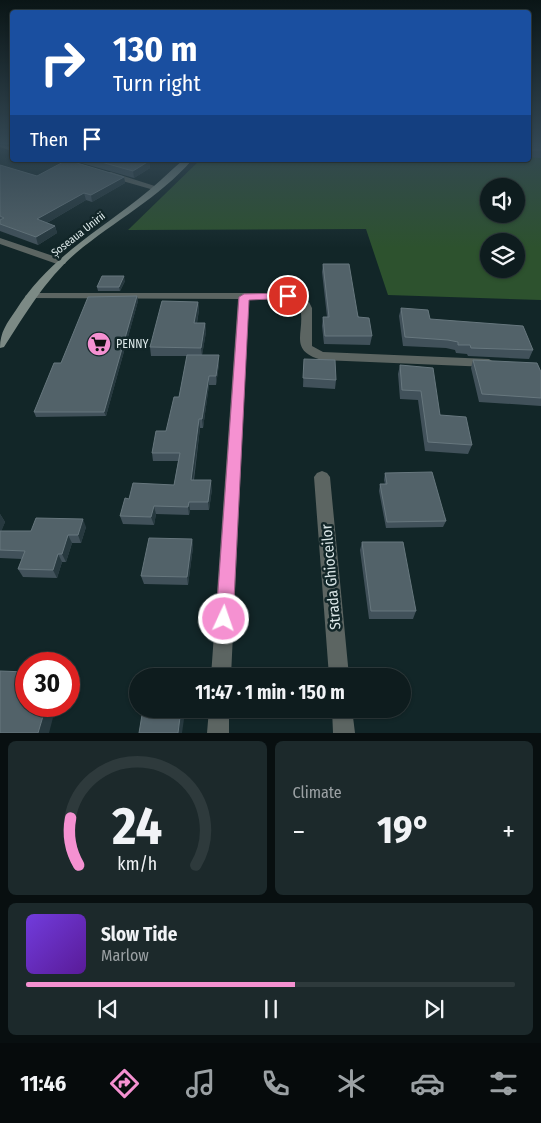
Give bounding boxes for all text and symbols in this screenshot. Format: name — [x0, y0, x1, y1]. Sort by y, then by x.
text: 130 m — [113, 28, 197, 70]
icon: right — [30, 30, 95, 95]
text: Turn right — [113, 70, 201, 97]
icon: arrive — [78, 125, 106, 153]
text: Then — [30, 128, 68, 151]
map controls — [480, 178, 525, 278]
button: sound — [480, 178, 525, 223]
street label: Șoseaua Unirii — [49, 209, 108, 259]
button: layers — [480, 233, 525, 278]
pin — [267, 275, 309, 317]
icon: arrive — [274, 282, 302, 310]
supermarket icon: PENNY — [86, 331, 112, 357]
place label: PENNY — [116, 337, 148, 351]
street label: Strada Ghioceilor — [317, 523, 345, 631]
position arrow — [197, 592, 249, 644]
speed limit sign: 30 — [15, 652, 80, 717]
text: 11:47 · 1 min · 150 m — [195, 681, 345, 704]
text: Climate — [293, 783, 342, 802]
text: 24 — [111, 795, 162, 858]
text: 19° — [377, 807, 430, 853]
text: − — [293, 815, 305, 848]
text: + — [502, 815, 515, 848]
text: km/h — [117, 853, 157, 875]
text: Slow Tide — [101, 923, 177, 946]
text: Marlow — [101, 946, 149, 965]
icon: previous — [94, 995, 122, 1023]
icon: pause — [257, 995, 285, 1023]
icon: next — [420, 995, 448, 1023]
icon: directions — [107, 1066, 142, 1101]
icon: music — [183, 1066, 218, 1101]
icon: phone — [258, 1066, 293, 1101]
icon: climate — [334, 1066, 369, 1101]
icon: car — [410, 1066, 445, 1101]
icon: filters — [486, 1066, 521, 1101]
text: 11:46 — [20, 1070, 66, 1097]

